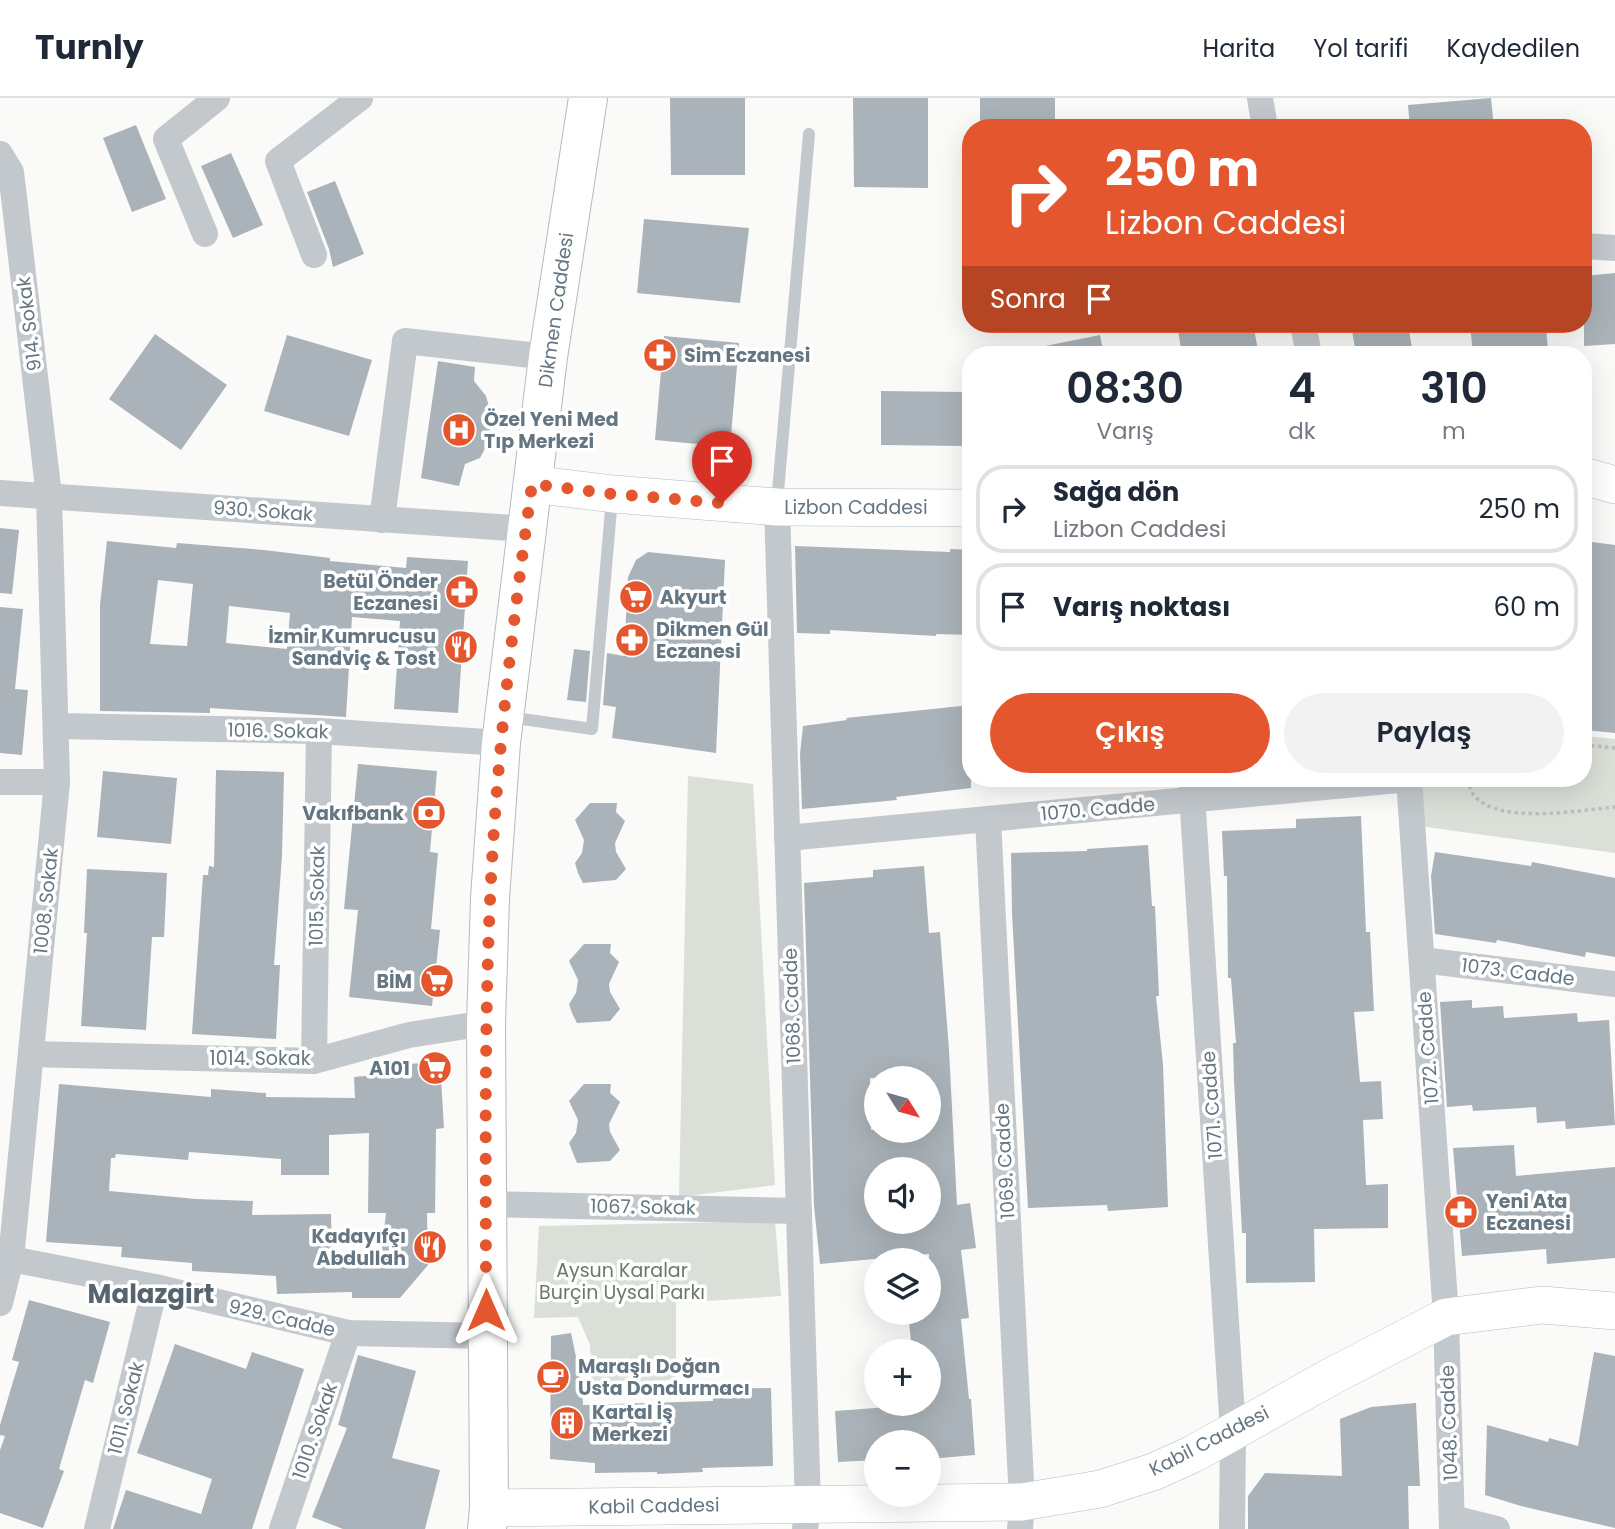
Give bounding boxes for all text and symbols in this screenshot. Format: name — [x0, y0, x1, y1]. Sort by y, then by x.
text: Turnly — [35, 24, 144, 71]
text: Harita — [1203, 32, 1275, 65]
text: Yol tarifi — [1313, 32, 1409, 65]
text: Kaydedilen — [1447, 32, 1580, 65]
text: 250 m — [1105, 135, 1259, 203]
icon: right — [990, 147, 1081, 238]
text: Lizbon Caddesi — [1105, 200, 1346, 245]
street label: Dikmen Caddesi — [532, 231, 580, 389]
street label: 914. Sokak — [10, 275, 48, 373]
icon: arrive — [1080, 280, 1118, 318]
text: Sonra — [990, 281, 1066, 317]
pharmacy icon: Sim Eczanesi — [641, 336, 679, 374]
place label: Sim Eczanesi — [684, 342, 810, 369]
text: 08:30 — [1066, 359, 1184, 418]
text: 4 — [1288, 359, 1316, 418]
text: 310 — [1420, 359, 1488, 418]
place label: Özel Yeni Med Tıp Merkezi — [484, 406, 619, 455]
hospital icon: Özel Yeni Med Tıp Merkezi — [440, 411, 478, 449]
text: Varış — [1096, 415, 1154, 447]
text: dk — [1288, 415, 1316, 447]
text: m — [1442, 415, 1466, 447]
pin — [692, 431, 752, 503]
icon: arrive — [703, 442, 741, 480]
text: Sağa dön — [1053, 474, 1179, 510]
icon: right — [994, 490, 1032, 528]
text: 250 m — [1479, 491, 1560, 527]
street label: 930. Sokak — [212, 494, 314, 528]
street label: Lizbon Caddesi — [784, 494, 928, 521]
text: Lizbon Caddesi — [1053, 513, 1227, 545]
place label: Betül Önder Eczanesi — [323, 568, 438, 617]
pharmacy icon: Betül Önder Eczanesi — [443, 573, 481, 611]
supermarket icon: Akyurt — [617, 578, 655, 616]
place label: Akyurt — [660, 584, 727, 611]
icon: arrive — [994, 588, 1032, 626]
text: Varış noktası — [1053, 589, 1230, 625]
text: 60 m — [1493, 589, 1560, 625]
place label: Dikmen Gül Eczanesi — [656, 616, 769, 665]
pharmacy icon: Dikmen Gül Eczanesi — [613, 621, 651, 659]
place label: İzmir Kumrucusu Sandviç & Tost — [268, 623, 436, 672]
restaurant icon: İzmir Kumrucusu Sandviç & Tost — [442, 628, 480, 666]
button: Çıkış — [990, 693, 1270, 773]
button: Paylaş — [1284, 693, 1564, 773]
street label: 1016. Sokak — [227, 717, 329, 745]
street label: 1070. Cadde — [1040, 791, 1156, 827]
bank icon: Vakıfbank — [410, 794, 448, 832]
place label: Vakıfbank — [302, 800, 404, 827]
street label: 1015. Sokak — [303, 845, 331, 947]
street label: 1008. Sokak — [27, 846, 65, 955]
street label: 1068. Cadde — [776, 948, 808, 1064]
street label: 1073. Cadde — [1460, 952, 1576, 992]
supermarket icon: BİM — [418, 962, 456, 1000]
place label: BİM — [376, 968, 412, 995]
street label: 1072. Cadde — [1411, 991, 1445, 1105]
street label: 1014. Sokak — [210, 1045, 311, 1072]
supermarket icon: A101 — [416, 1049, 454, 1087]
street label: 1071. Cadde — [1195, 1050, 1229, 1160]
place label: A101 — [369, 1055, 410, 1082]
north arrow — [864, 1066, 942, 1143]
map controls — [864, 1066, 941, 1507]
street label: 1069. Cadde — [988, 1102, 1022, 1220]
button: sound — [864, 1157, 941, 1234]
place label: Yeni Ata Eczanesi — [1486, 1188, 1571, 1237]
street label: 1067. Sokak — [590, 1193, 696, 1221]
pharmacy icon: Yeni Ata Eczanesi — [1442, 1193, 1480, 1231]
place label: Kadayıfçı Abdullah — [312, 1223, 406, 1272]
restaurant icon: Kadayıfçı Abdullah — [411, 1228, 449, 1266]
button: layers — [864, 1248, 941, 1325]
park label: Aysun Karalar Burçin Uysal Parkı — [539, 1257, 705, 1306]
position arrow — [449, 1273, 523, 1347]
district label: Malazgirt — [88, 1276, 214, 1312]
street label: 929. Cadde — [226, 1293, 338, 1343]
button: + — [864, 1339, 941, 1416]
place label: Maraşlı Doğan Usta Dondurmacı — [578, 1353, 750, 1402]
street label: 1011. Sokak — [101, 1358, 151, 1457]
cafe icon: Maraşlı Doğan Usta Dondurmacı — [534, 1358, 572, 1396]
street label: 1048. Cadde — [1433, 1365, 1465, 1481]
street label: 1010. Sokak — [286, 1379, 344, 1483]
place label: Kartal İş Merkezi — [592, 1399, 673, 1448]
street label: Kabil Caddesi — [1144, 1399, 1274, 1483]
building icon: Kartal İş Merkezi — [548, 1404, 586, 1442]
button: − — [864, 1430, 941, 1507]
street label: Kabil Caddesi — [588, 1491, 720, 1521]

